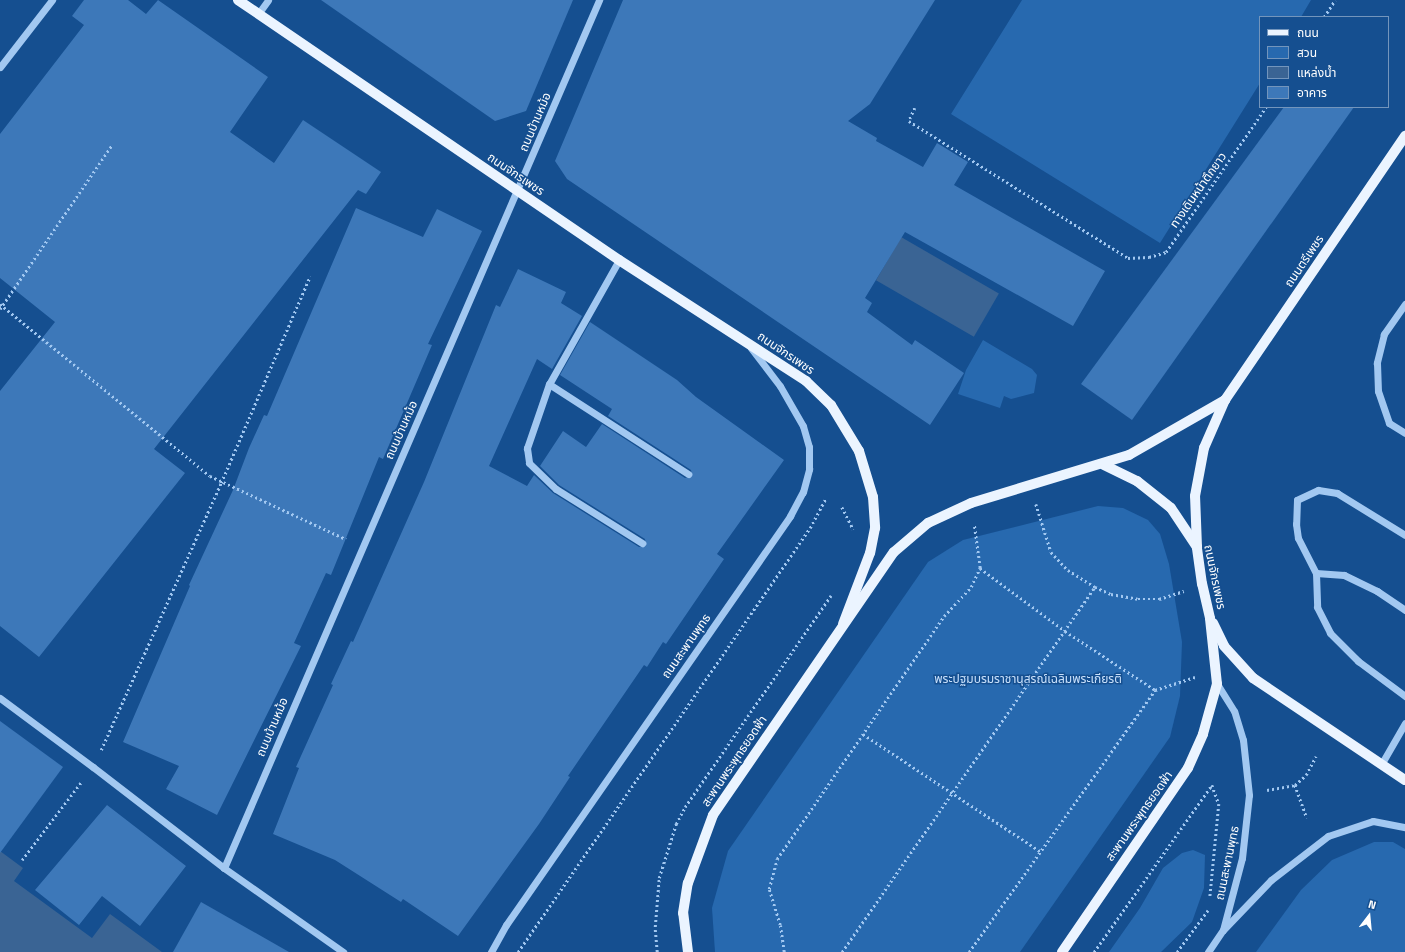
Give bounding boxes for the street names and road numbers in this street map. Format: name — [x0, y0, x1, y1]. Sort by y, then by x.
street label: ถนนบ้านหม้อ — [516, 90, 554, 154]
street label: ทางเดินหน้าตึกยาว — [1167, 149, 1229, 231]
street label: ถนนจักรเพชร — [485, 150, 547, 198]
street label: ถนนตรีเพชร — [1281, 232, 1327, 290]
street label: ถนนจักรเพชร — [755, 329, 817, 377]
street label: ถนนบ้านหม้อ — [382, 398, 420, 462]
street label: ถนนจักรเพชร — [1201, 543, 1229, 611]
street label: ถนนสะพานพุทธ — [658, 611, 714, 681]
street label: ถนนบ้านหม้อ — [253, 695, 291, 759]
street label: สะพานพระพุทธยอดฟ้า — [698, 713, 770, 809]
street label: สะพานพระพุทธยอดฟ้า — [1103, 768, 1175, 864]
street label: ถนนสะพานพุทธ — [1212, 825, 1242, 901]

